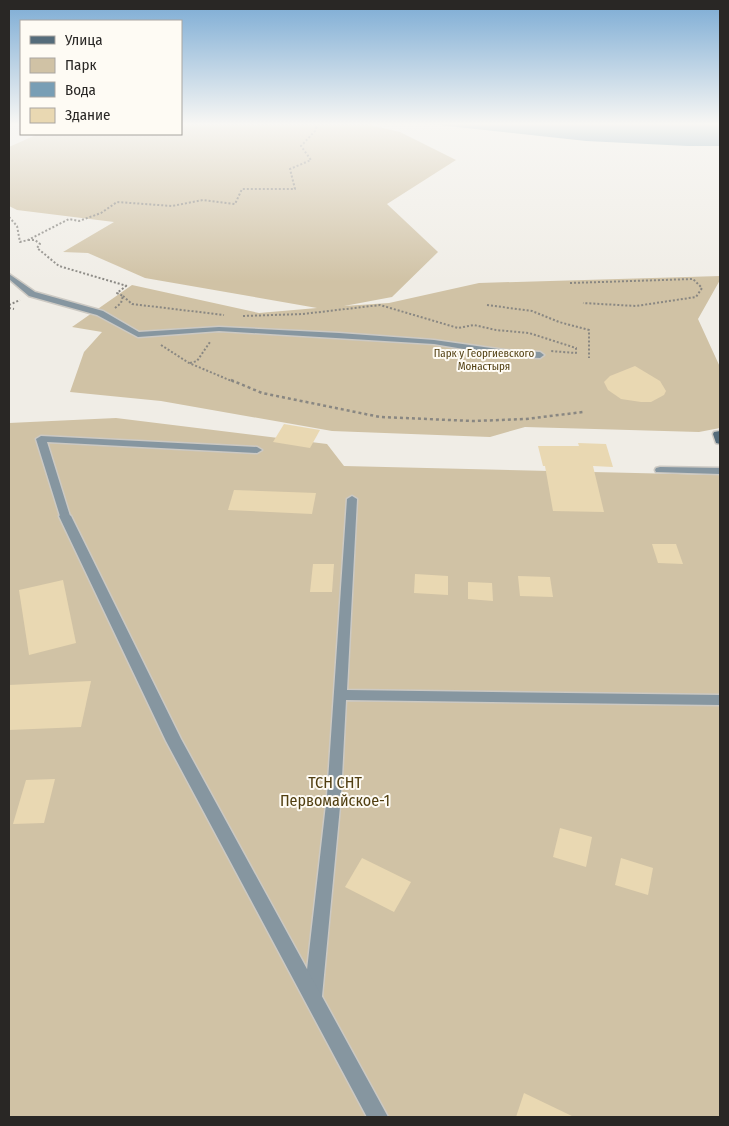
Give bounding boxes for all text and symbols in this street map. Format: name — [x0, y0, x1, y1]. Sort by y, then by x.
legend — [20, 20, 182, 135]
text: Улица — [64, 31, 103, 49]
text: Парк — [65, 56, 96, 74]
text: Вода — [65, 81, 96, 99]
text: Здание — [65, 106, 111, 124]
park label: Парк у Георгиевского Монастыря — [434, 347, 534, 373]
park label: ТСН СНТ Первомайское-1 — [280, 773, 390, 810]

